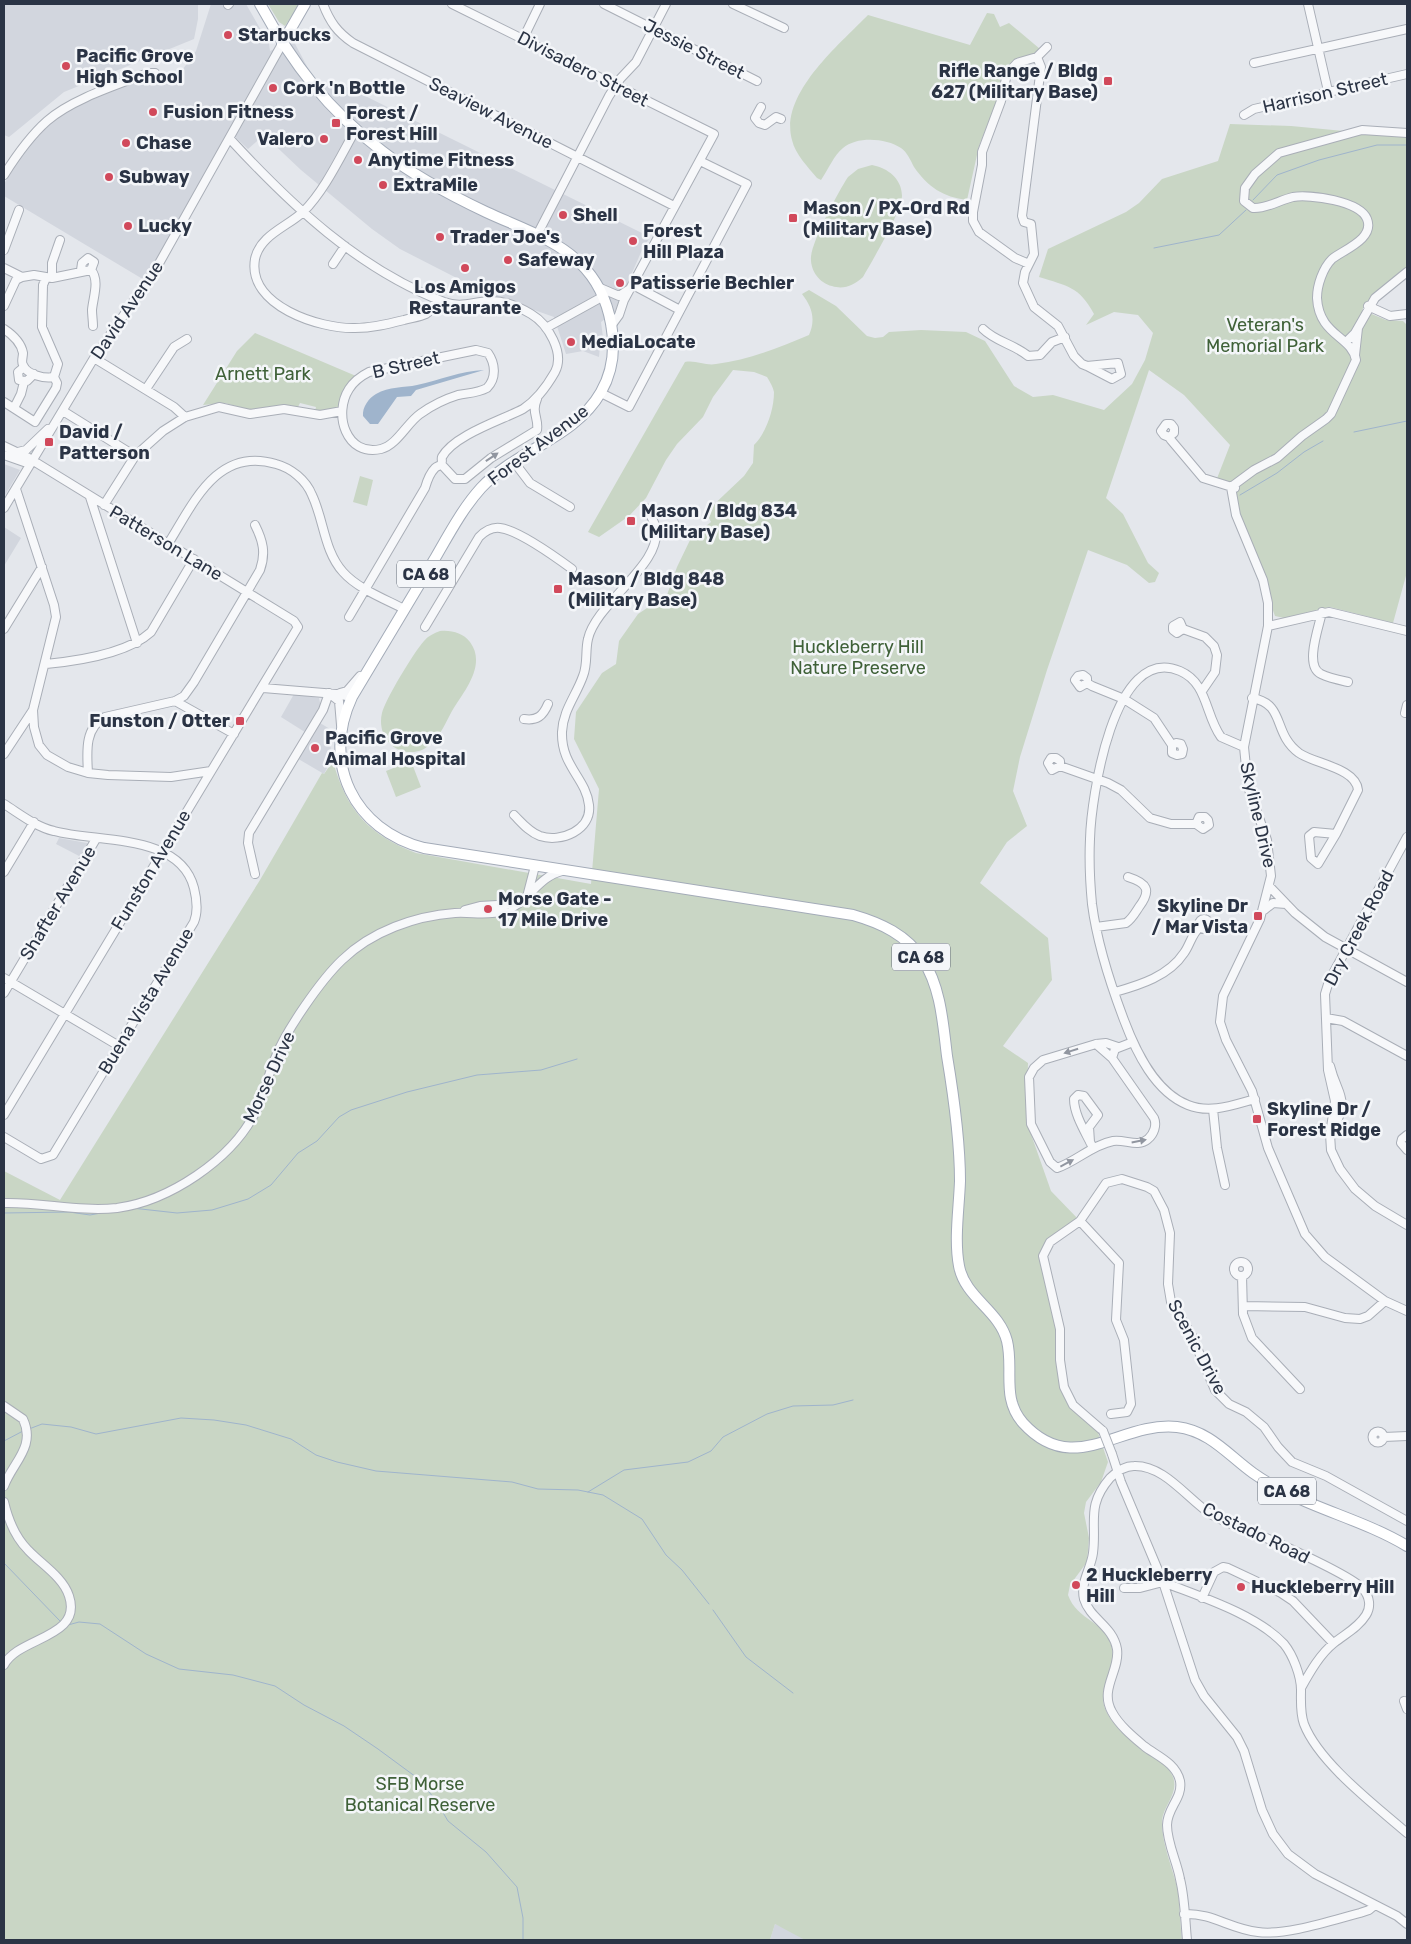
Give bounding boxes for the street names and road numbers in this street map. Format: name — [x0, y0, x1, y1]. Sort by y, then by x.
street label: Jessie Street — [640, 14, 748, 84]
street label: Divisadero Street — [514, 26, 652, 112]
street label: Harrison Street — [1260, 68, 1390, 118]
street label: Seaview Avenue — [425, 72, 557, 154]
street label: David Avenue — [86, 257, 168, 363]
street label: B Street — [370, 347, 442, 383]
street label: Forest Avenue — [483, 400, 593, 490]
street label: Patterson Lane — [105, 501, 227, 585]
road number: CA 68 — [397, 560, 455, 588]
street label: Skyline Drive — [1235, 760, 1281, 870]
street label: Funston Avenue — [106, 806, 196, 934]
street label: Shafter Avenue — [15, 842, 101, 964]
street label: Dry Creek Road — [1319, 866, 1399, 990]
street label: Buena Vista Avenue — [94, 924, 198, 1078]
road number: CA 68 — [892, 944, 950, 970]
street label: Morse Drive — [238, 1028, 300, 1126]
street label: Scenic Drive — [1163, 1296, 1231, 1398]
road number: CA 68 — [1258, 1478, 1316, 1504]
street label: Costado Road — [1199, 1498, 1313, 1568]

